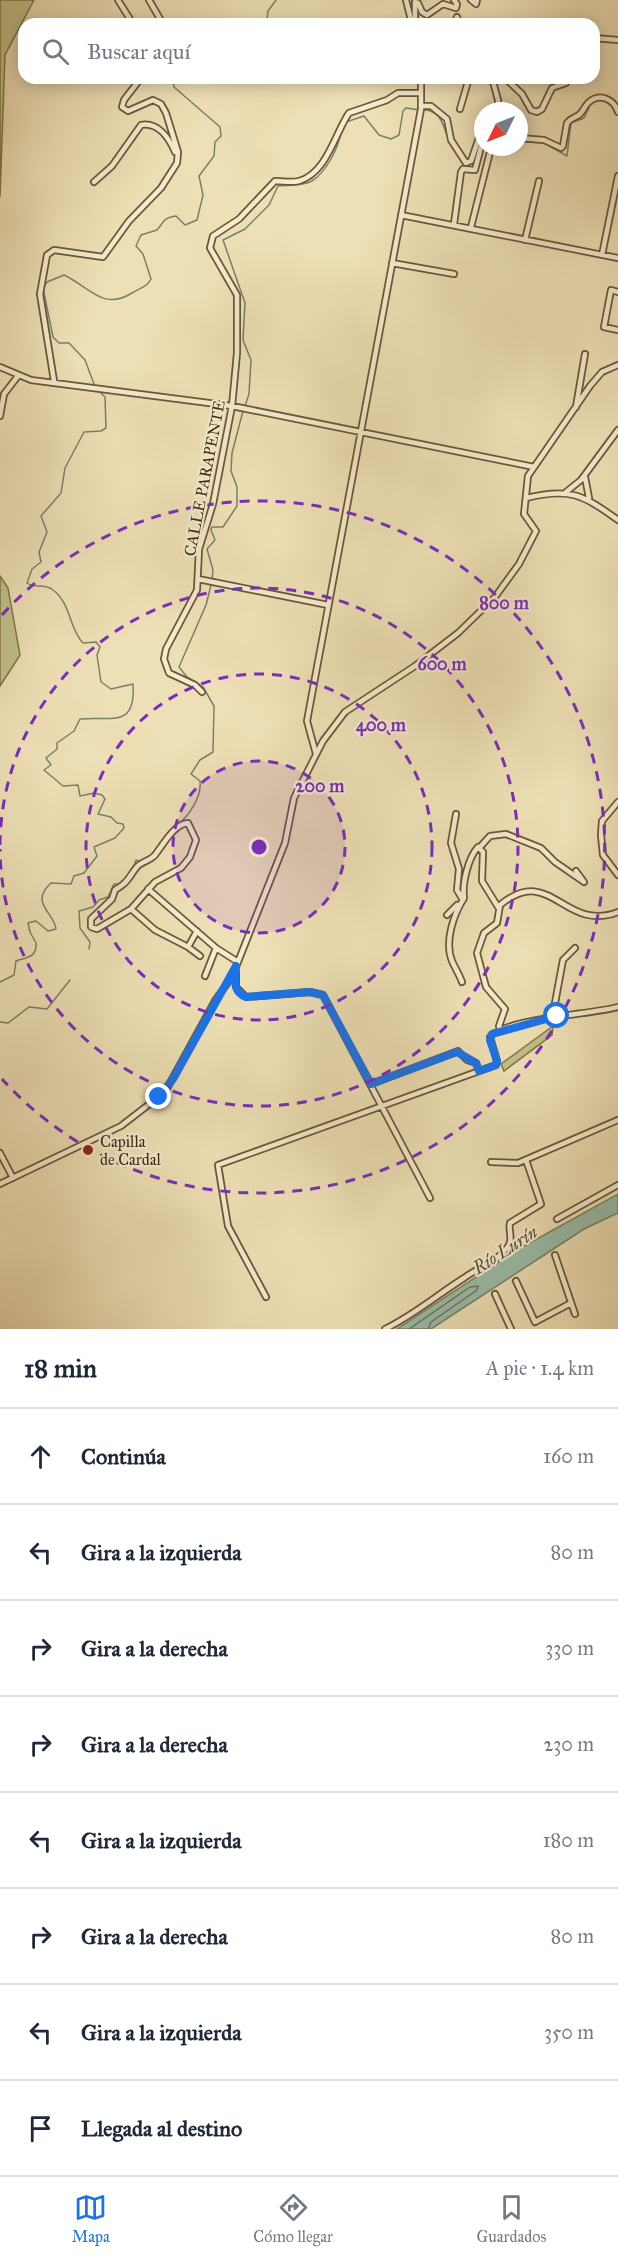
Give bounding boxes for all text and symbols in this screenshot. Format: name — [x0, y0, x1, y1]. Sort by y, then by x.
search box — [18, 18, 600, 84]
icon: search — [39, 35, 72, 68]
text: Buscar aquí — [87, 38, 190, 65]
north arrow — [474, 102, 528, 156]
street label: CALLE PARAPENTE — [180, 399, 229, 558]
text: 800 m — [479, 592, 530, 614]
text: 600 m — [417, 653, 467, 675]
text: 400 m — [356, 714, 407, 737]
text: 200 m — [296, 775, 345, 797]
centre of rings — [249, 837, 269, 857]
route start — [543, 1002, 569, 1028]
route end — [145, 1083, 171, 1109]
place label: Capilla de Cardal — [100, 1132, 162, 1169]
marker: Capilla de Cardal — [81, 1143, 95, 1157]
water label: Río Lurín — [468, 1221, 542, 1280]
text: 18 min — [24, 1352, 97, 1384]
text: A pie · 1.4 km — [486, 1356, 594, 1380]
icon: ahead — [24, 1440, 57, 1473]
text: Continúa — [81, 1443, 166, 1470]
text: 160 m — [543, 1444, 594, 1468]
icon: left — [24, 1536, 57, 1569]
text: Gira a la izquierda — [81, 1539, 242, 1566]
text: 80 m — [551, 1540, 594, 1564]
icon: right — [24, 1632, 57, 1665]
text: Gira a la derecha — [81, 1635, 228, 1662]
text: 330 m — [545, 1636, 594, 1660]
icon: right — [24, 1728, 57, 1761]
text: Gira a la derecha — [81, 1731, 228, 1758]
text: 230 m — [543, 1732, 594, 1756]
icon: left — [24, 1824, 57, 1857]
text: Gira a la izquierda — [81, 1827, 242, 1854]
text: 180 m — [543, 1828, 594, 1852]
icon: right — [24, 1920, 57, 1953]
text: Gira a la derecha — [81, 1923, 228, 1950]
text: 80 m — [551, 1924, 594, 1948]
icon: left — [24, 2016, 57, 2049]
text: Gira a la izquierda — [81, 2019, 242, 2046]
text: 350 m — [544, 2020, 594, 2044]
icon: arrive — [24, 2112, 57, 2145]
text: Llegada al destino — [81, 2115, 242, 2142]
tab: Mapa — [72, 2191, 110, 2246]
tab: Cómo llegar — [253, 2191, 333, 2246]
tab: Guardados — [476, 2191, 546, 2246]

